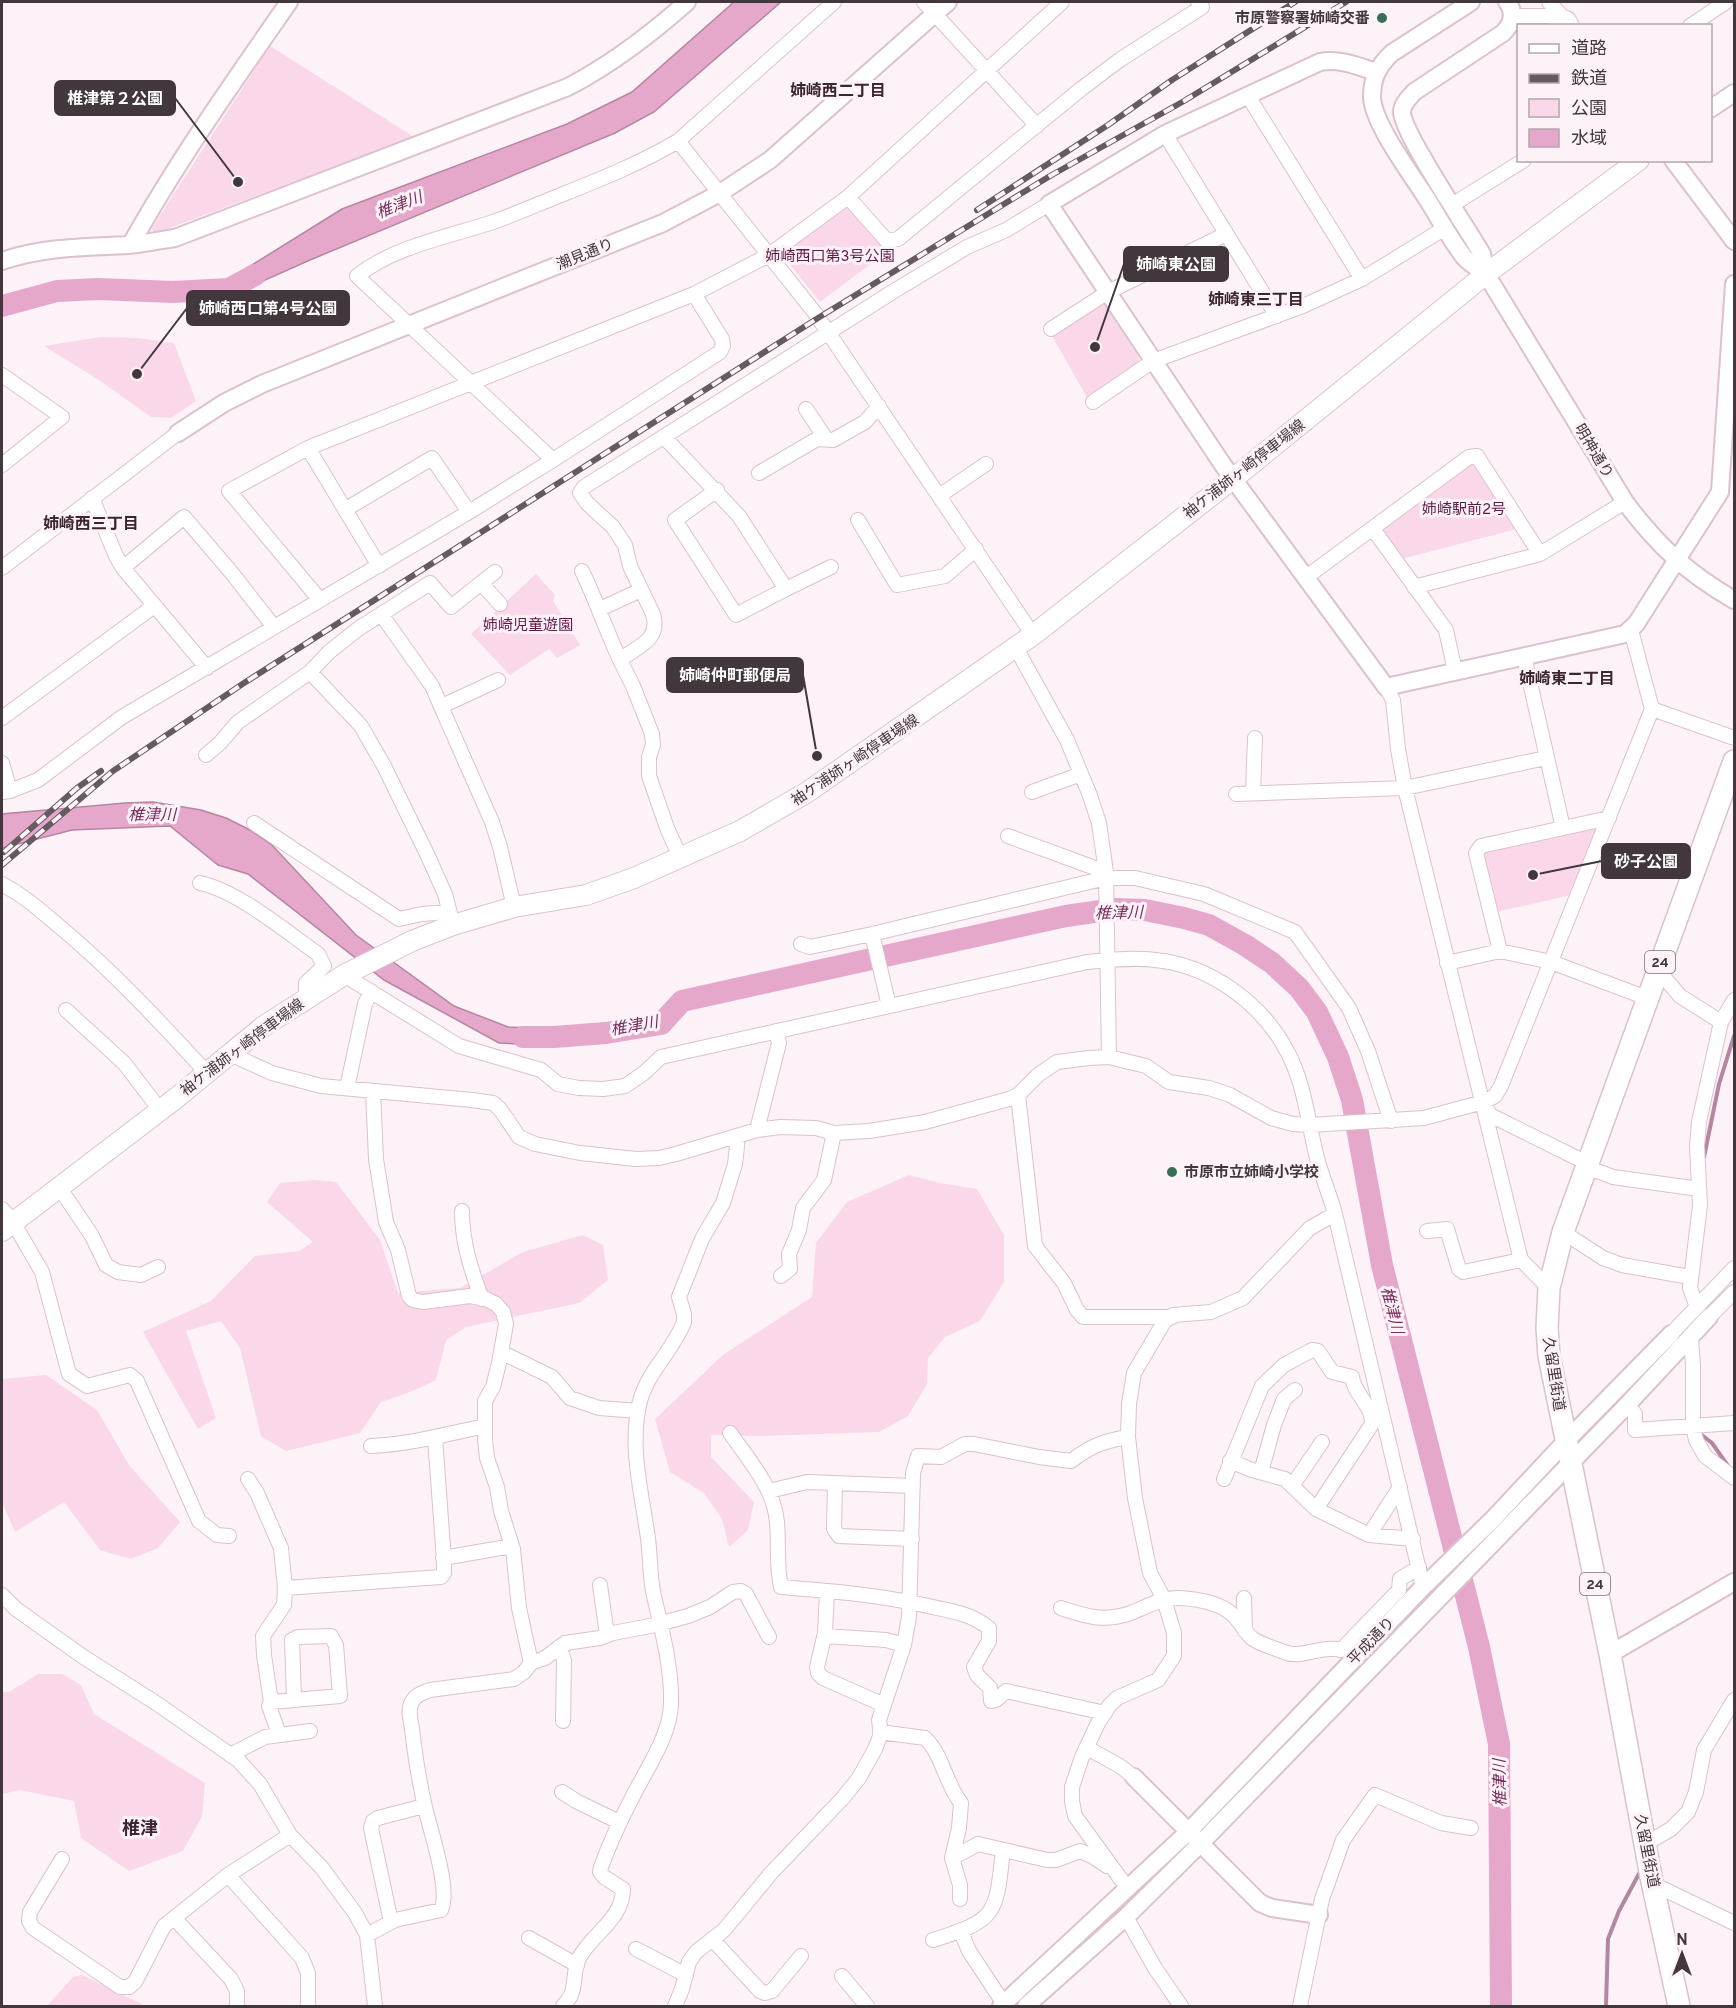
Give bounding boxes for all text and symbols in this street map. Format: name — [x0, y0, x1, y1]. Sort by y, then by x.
place label: 市原警察署姉崎交番 — [1235, 9, 1370, 29]
marker: 市原警察署姉崎交番 — [1375, 11, 1389, 25]
legend — [1517, 24, 1712, 162]
text: 道路 — [1571, 38, 1607, 61]
text: 鉄道 — [1571, 68, 1607, 91]
callout: 椎津第２公園 — [55, 81, 175, 115]
district label: 姉崎西二丁目 — [790, 82, 886, 102]
text: 椎津第２公園 — [67, 90, 163, 110]
text: 公園 — [1571, 98, 1607, 121]
text: 水域 — [1571, 128, 1607, 151]
water label: 椎津川 — [374, 187, 428, 224]
street label: 潮見通り — [554, 235, 617, 275]
callout: 姉崎東公園 — [1124, 247, 1228, 281]
park label: 姉崎西口第3号公園 — [765, 248, 895, 267]
text: 姉崎東公園 — [1136, 256, 1216, 276]
callout: 姉崎西口第4号公園 — [187, 291, 349, 325]
district label: 姉崎東三丁目 — [1208, 291, 1304, 311]
text: 姉崎西口第4号公園 — [199, 300, 337, 320]
street label: 袖ケ浦姉ヶ崎停車場線 — [1179, 416, 1310, 524]
street label: 明神通り — [1569, 421, 1616, 482]
park label: 姉崎駅前2号 — [1422, 501, 1506, 520]
district label: 姉崎西三丁目 — [43, 515, 139, 535]
park label: 姉崎児童遊園 — [483, 616, 573, 636]
callout: 姉崎仲町郵便局 — [667, 658, 803, 692]
text: 姉崎仲町郵便局 — [679, 666, 791, 687]
district label: 姉崎東二丁目 — [1519, 670, 1615, 690]
street label: 袖ケ浦姉ヶ崎停車場線 — [788, 711, 923, 811]
water label: 椎津川 — [128, 806, 178, 826]
callout: 砂子公園 — [1602, 844, 1690, 878]
text: 砂子公園 — [1614, 853, 1678, 873]
water label: 椎津川 — [1095, 904, 1145, 924]
road number: 24 — [1645, 951, 1675, 973]
street label: 袖ケ浦姉ヶ崎停車場線 — [177, 995, 309, 1101]
water label: 椎津川 — [609, 1013, 662, 1041]
place label: 市原市立姉崎小学校 — [1184, 1163, 1319, 1183]
marker: 市原市立姉崎小学校 — [1165, 1165, 1179, 1179]
water label: 椎津川 — [1376, 1285, 1407, 1338]
street label: 久留里街道 — [1537, 1336, 1568, 1413]
road number: 24 — [1580, 1573, 1610, 1595]
street label: 平成通り — [1344, 1614, 1400, 1670]
water label: 椎津川 — [1491, 1757, 1511, 1807]
street label: 久留里街道 — [1629, 1813, 1662, 1890]
district label: 椎津 — [122, 1818, 158, 1841]
north arrow — [1652, 1924, 1712, 1984]
text: N — [1676, 1931, 1688, 1951]

